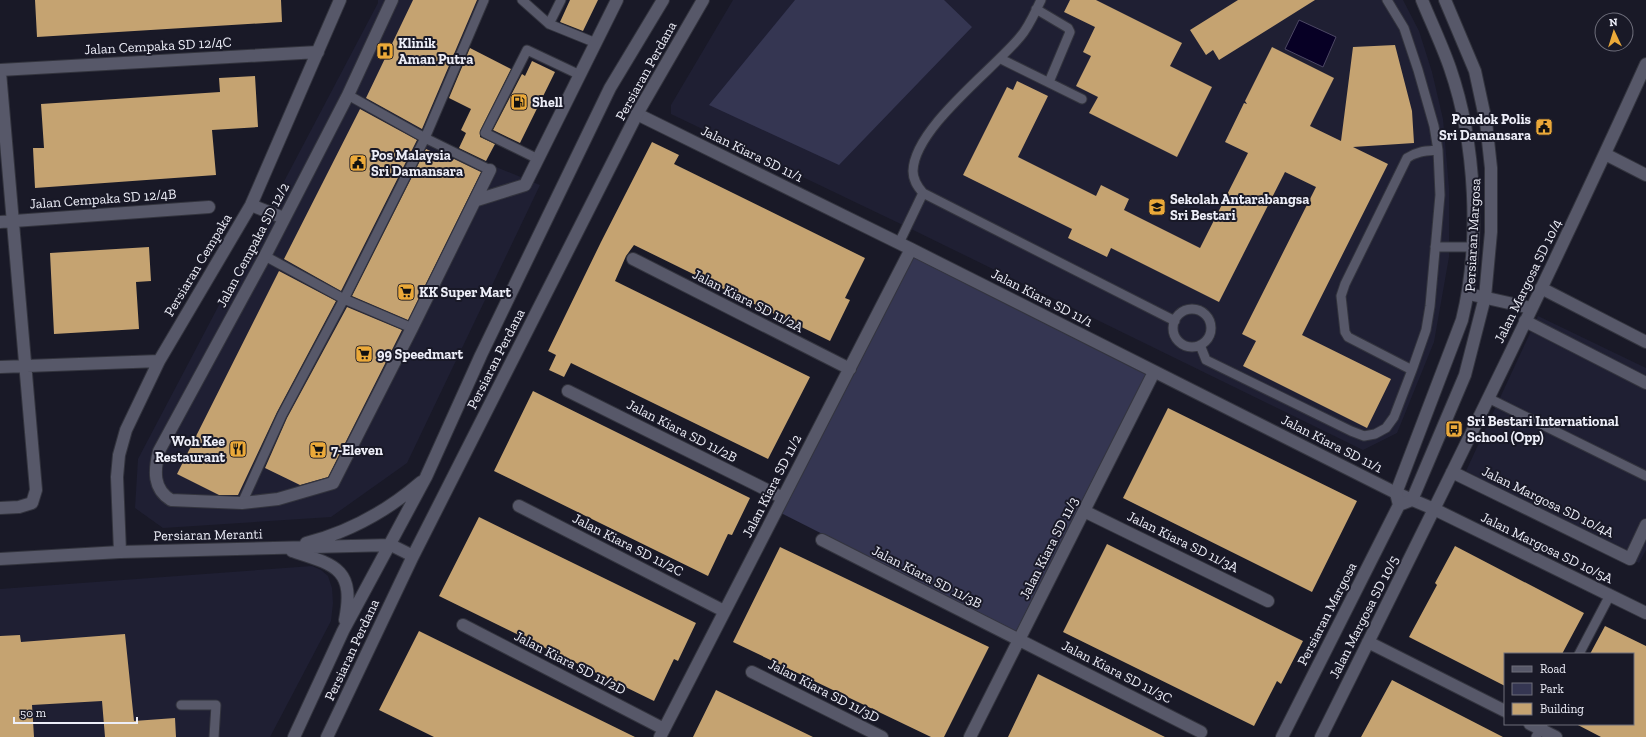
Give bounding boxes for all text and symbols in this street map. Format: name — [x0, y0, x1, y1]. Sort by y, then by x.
north arrow — [1594, 12, 1634, 52]
text: N — [1609, 16, 1619, 29]
street label: Persiaran Perdana — [612, 18, 680, 123]
street label: Jalan Cempaka SD 12/4C — [84, 34, 232, 58]
place label: Klinik Aman Putra — [398, 35, 473, 68]
hospital icon: Klinik Aman Putra — [375, 41, 395, 61]
fuel station icon: Shell — [509, 92, 529, 112]
place label: Shell — [532, 94, 563, 111]
place label: Pondok Polis Sri Damansara — [1439, 111, 1532, 144]
public building icon: Pondok Polis Sri Damansara — [1534, 117, 1554, 137]
street label: Jalan Kiara SD 11/1 — [698, 122, 806, 186]
place label: Pos Malaysia Sri Damansara — [371, 147, 463, 180]
public building icon: Pos Malaysia Sri Damansara — [348, 153, 368, 173]
street label: Persiaran Margosa — [1462, 178, 1484, 292]
street label: Jalan Cempaka SD 12/2 — [213, 180, 293, 310]
street label: Jalan Cempaka SD 12/4B — [29, 185, 177, 213]
place label: Sekolah Antarabangsa Sri Bestari — [1170, 191, 1309, 224]
school or university icon: Sekolah Antarabangsa Sri Bestari — [1147, 197, 1167, 217]
street label: Persiaran Cempaka — [161, 210, 236, 320]
street label: Jalan Margosa SD 10/4 — [1491, 216, 1566, 346]
street label: Jalan Kiara SD 11/1 — [989, 265, 1096, 331]
street label: Jalan Kiara SD 11/2A — [690, 266, 807, 337]
supermarket icon: KK Super Mart — [396, 282, 416, 302]
place label: KK Super Mart — [419, 284, 512, 301]
street label: Persiaran Perdana — [463, 306, 529, 412]
supermarket icon: 99 Speedmart — [354, 344, 374, 364]
place label: 99 Speedmart — [377, 346, 463, 363]
street label: Jalan Kiara SD 11/2B — [624, 396, 740, 466]
street label: Jalan Kiara SD 11/1 — [1279, 411, 1386, 477]
place label: Sri Bestari International School (Opp) — [1467, 413, 1619, 446]
bus stop icon: Sri Bestari International School (Opp) — [1444, 419, 1464, 439]
street label: Jalan Kiara SD 11/2 — [739, 432, 805, 540]
place label: Woh Kee Restaurant — [155, 433, 225, 466]
restaurant icon: Woh Kee Restaurant — [228, 439, 248, 459]
supermarket icon: 7-Eleven — [308, 440, 328, 460]
place label: 7-Eleven — [331, 442, 384, 459]
street label: Jalan Margosa SD 10/4A — [1479, 463, 1618, 542]
street label: Jalan Kiara SD 11/3 — [1016, 494, 1082, 602]
street label: Jalan Kiara SD 11/3A — [1125, 508, 1242, 577]
street label: Jalan Margosa SD 10/5A — [1478, 509, 1617, 588]
street label: Jalan Kiara SD 11/2C — [570, 510, 686, 580]
street label: Persiaran Meranti — [153, 526, 263, 544]
street label: Jalan Kiara SD 11/3B — [869, 542, 985, 612]
street label: Jalan Margosa SD 10/5 — [1326, 553, 1402, 681]
street label: Persiaran Margosa — [1294, 559, 1360, 668]
street label: Persiaran Perdana — [321, 596, 383, 704]
street label: Jalan Kiara SD 11/2D — [511, 628, 629, 699]
street label: Jalan Kiara SD 11/3C — [1059, 637, 1175, 707]
legend — [1504, 653, 1634, 725]
street label: Jalan Kiara SD 11/3D — [766, 656, 883, 726]
text: Road — [1540, 662, 1566, 676]
text: Park — [1540, 682, 1565, 696]
scale bar — [14, 699, 137, 725]
text: Building — [1540, 702, 1584, 716]
text: 50 m — [20, 706, 47, 720]

